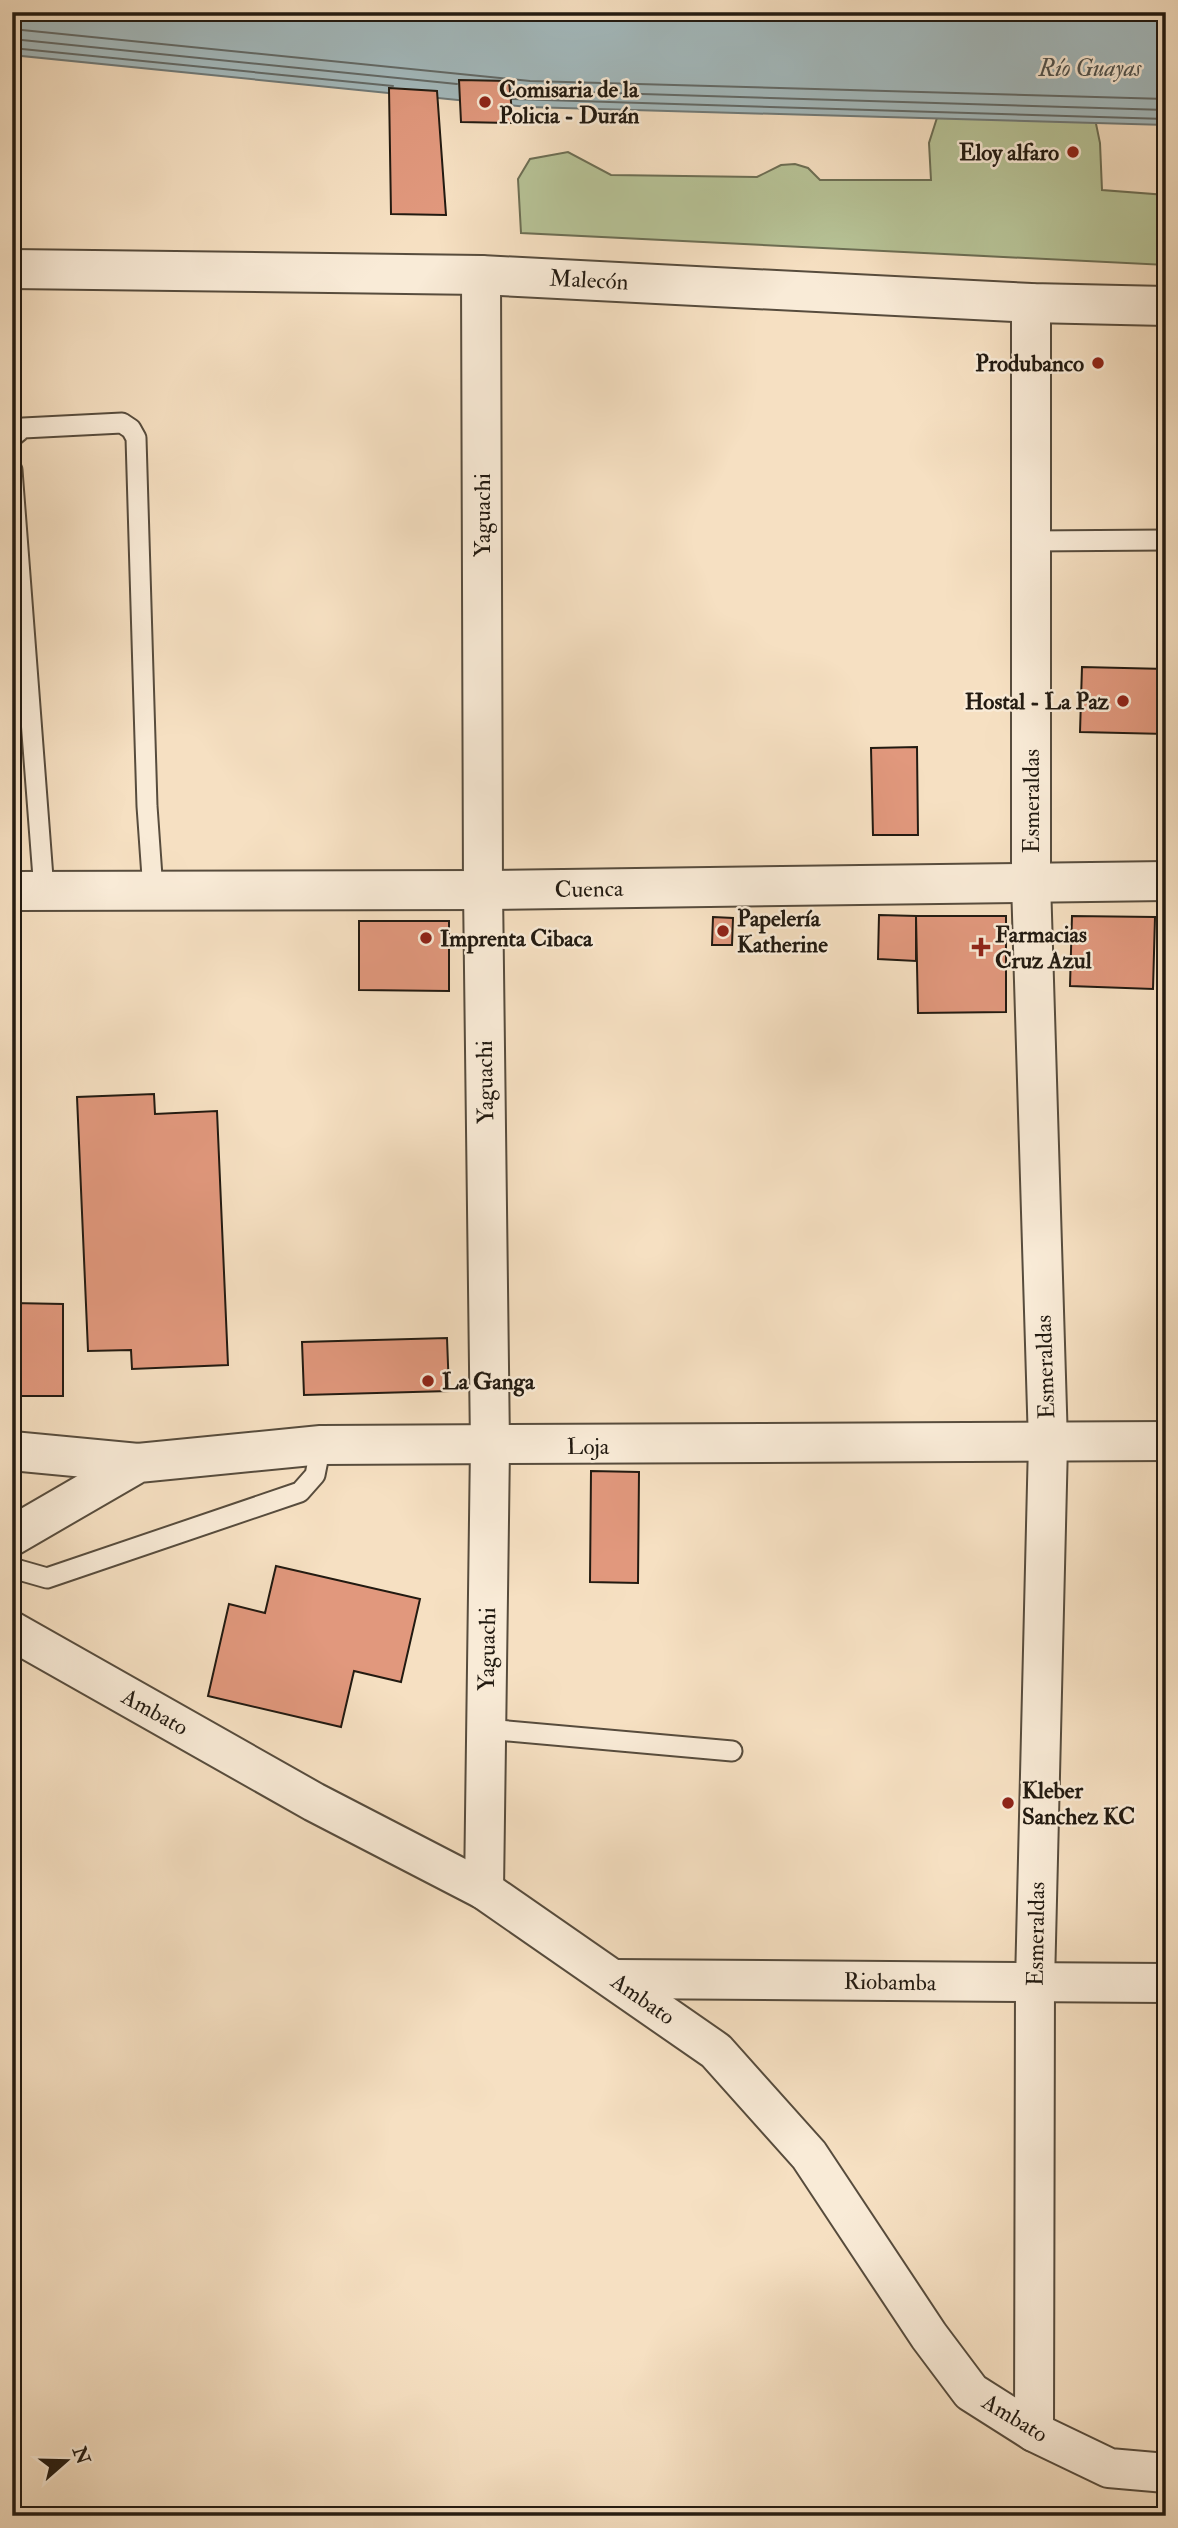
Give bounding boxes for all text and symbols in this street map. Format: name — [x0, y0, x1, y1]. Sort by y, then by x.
water label: Río Guayas — [1038, 53, 1142, 84]
place label: Comisaria de la Policia - Durán — [499, 75, 640, 130]
marker: Comisaria de la Policia - Durán — [477, 94, 493, 110]
place label: Eloy alfaro — [959, 138, 1059, 168]
marker: Eloy alfaro — [1065, 144, 1081, 160]
street label: Malecón — [549, 263, 629, 297]
place label: Produbanco — [975, 349, 1084, 378]
marker: Produbanco — [1090, 355, 1106, 371]
street label: Yaguachi — [468, 473, 497, 557]
place label: Hostal - La Paz — [965, 687, 1110, 716]
marker: Hostal - La Paz — [1115, 693, 1131, 709]
street label: Esmeraldas — [1017, 749, 1046, 853]
street label: Cuenca — [554, 874, 624, 904]
place label: Papelería Katherine — [737, 904, 828, 959]
place label: Farmacias Cruz Azul — [995, 920, 1093, 975]
marker: Papelería Katherine — [715, 923, 731, 939]
place label: Imprenta Cibaca — [440, 924, 594, 954]
marker: Imprenta Cibaca — [418, 930, 434, 946]
marker: Farmacias Cruz Azul — [973, 939, 989, 955]
street label: Yaguachi — [470, 1040, 500, 1124]
street label: Esmeraldas — [1029, 1314, 1061, 1420]
place label: La Ganga — [442, 1367, 536, 1397]
marker: La Ganga — [420, 1373, 436, 1389]
street label: Loja — [567, 1432, 610, 1461]
street label: Yaguachi — [472, 1607, 502, 1691]
street label: Ambato — [116, 1681, 193, 1742]
place label: Kleber Sanchez KC — [1022, 1776, 1135, 1831]
marker: Kleber Sanchez KC — [1000, 1795, 1016, 1811]
street label: Esmeraldas — [1021, 1881, 1051, 1986]
street label: Ambato — [605, 1966, 681, 2031]
street label: Riobamba — [843, 1967, 937, 1997]
street label: Ambato — [976, 2387, 1053, 2449]
north arrow — [32, 2426, 102, 2496]
text: N — [67, 2442, 96, 2469]

